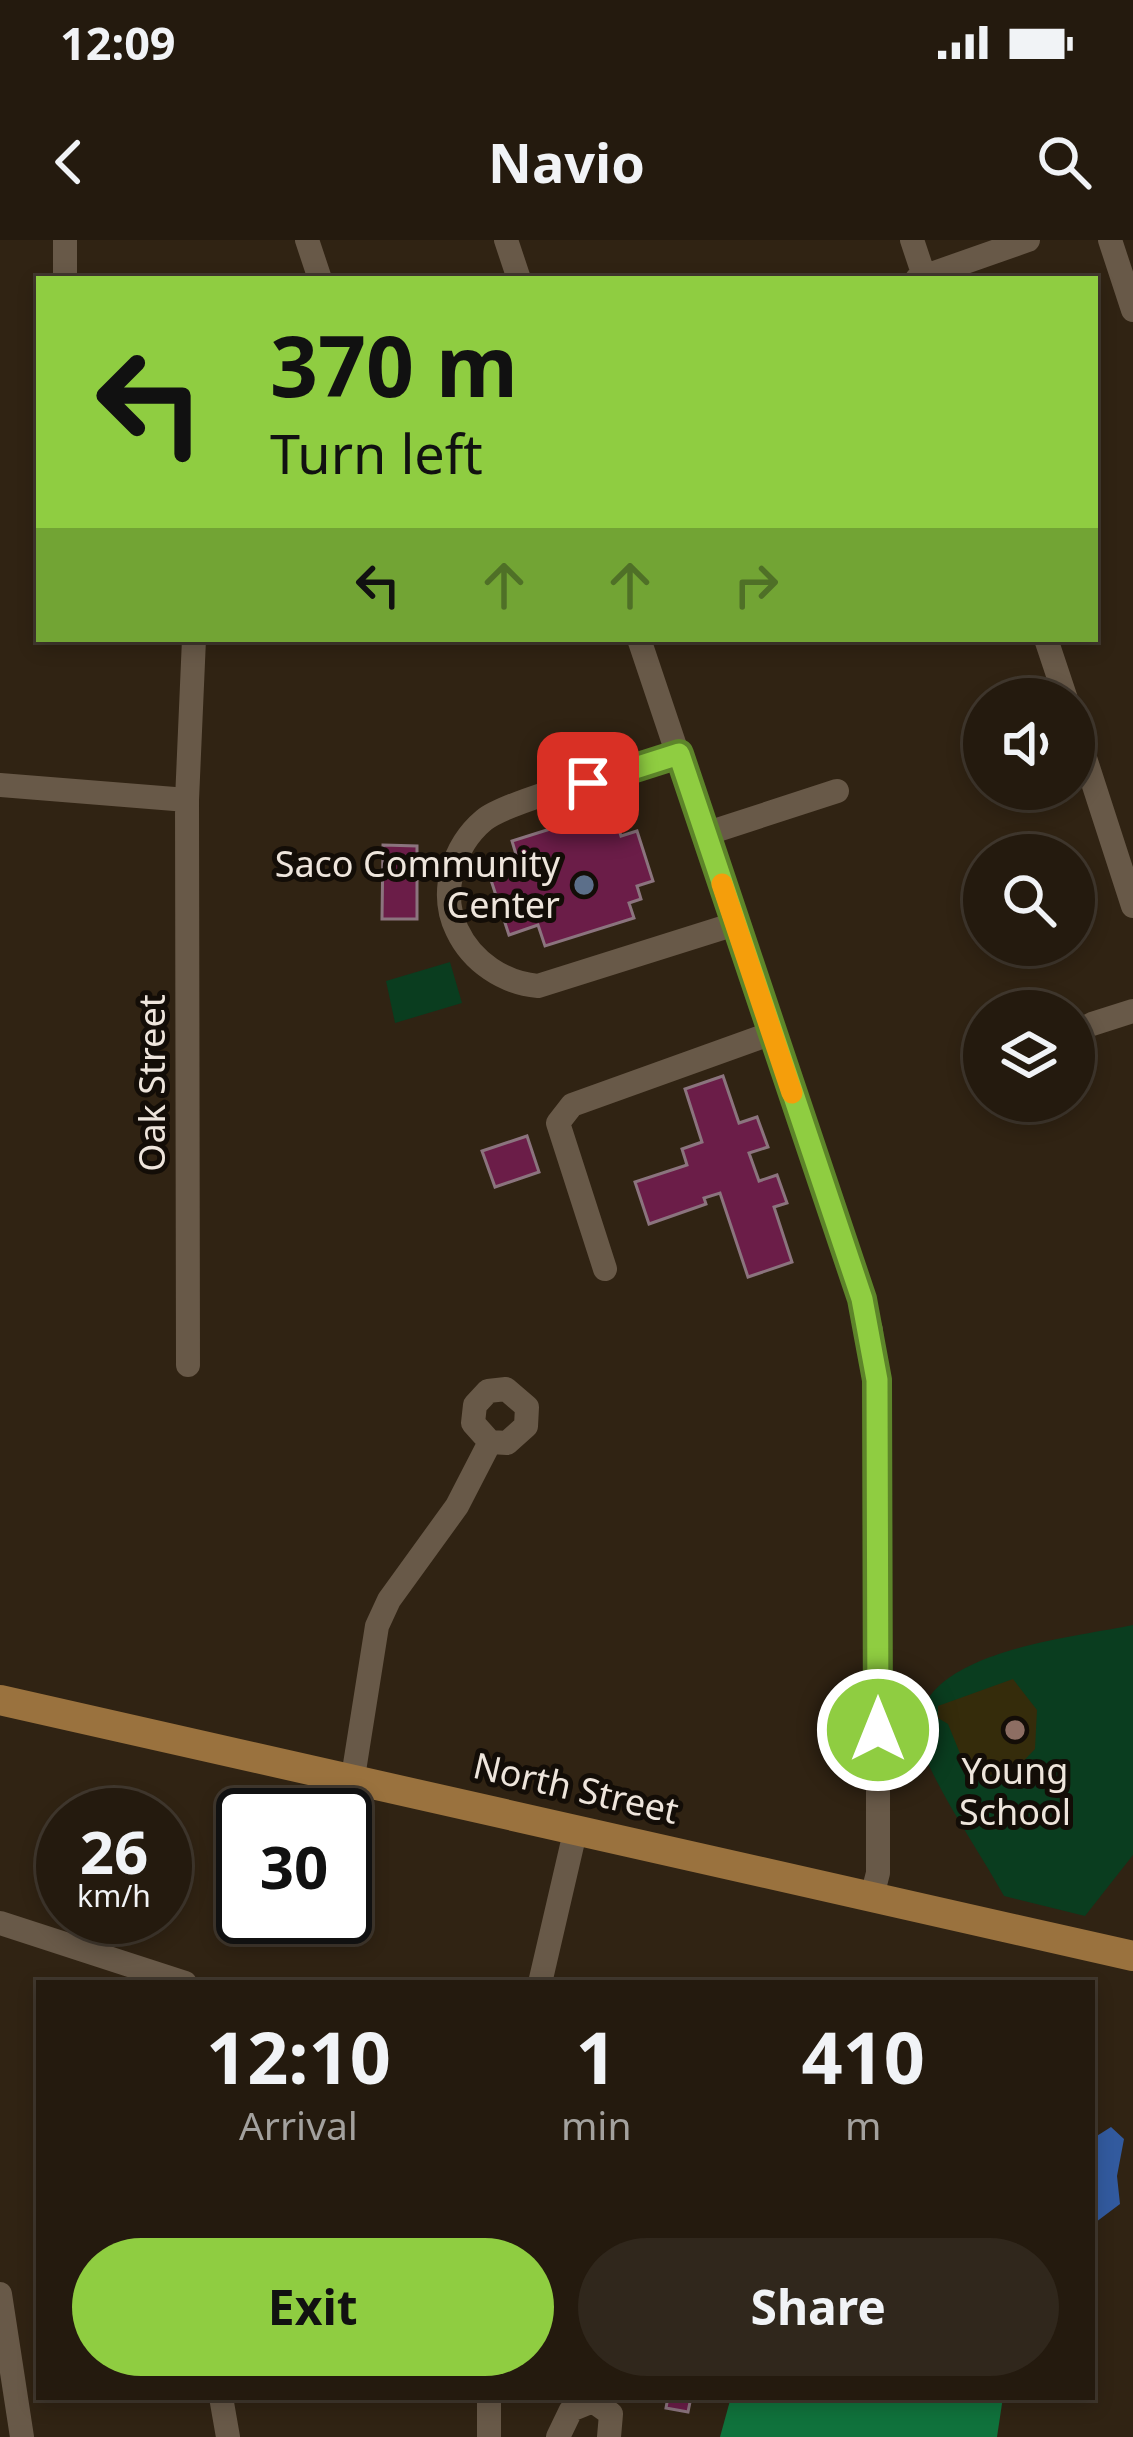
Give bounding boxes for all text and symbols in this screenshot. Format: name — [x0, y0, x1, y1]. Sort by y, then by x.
text: 12:09 — [60, 12, 176, 73]
text: Navio — [488, 125, 645, 199]
icon: back — [36, 129, 102, 195]
icon: search — [1031, 129, 1097, 195]
text: 370 m — [270, 307, 518, 422]
icon: left — [72, 324, 228, 480]
text: Turn left — [270, 416, 483, 490]
icon: left — [345, 552, 411, 618]
icon: ahead — [471, 552, 537, 618]
icon: ahead — [597, 552, 663, 618]
icon: right — [723, 552, 789, 618]
map controls — [963, 678, 1095, 1122]
button: sound — [963, 678, 1095, 810]
pin — [537, 732, 639, 834]
icon: arrive — [555, 750, 621, 816]
button: search — [963, 834, 1095, 966]
place label: Saco Community Center — [275, 839, 561, 929]
marker: Saco Community Center — [571, 872, 597, 898]
button: layers — [963, 990, 1095, 1122]
street label: Oak Street — [127, 994, 176, 1172]
position arrow — [815, 1667, 941, 1793]
marker: Young School — [1002, 1717, 1028, 1743]
street label: North Street — [469, 1740, 684, 1835]
place label: Young School — [959, 1746, 1071, 1836]
speed limit sign: 30 — [216, 1788, 372, 1944]
text: 26 — [80, 1810, 148, 1892]
text: km/h — [77, 1875, 151, 1916]
text: 12:10 — [206, 2007, 391, 2105]
text: 1 — [576, 2007, 617, 2105]
text: 410 — [801, 2007, 925, 2105]
text: Arrival — [239, 2098, 358, 2151]
text: min — [561, 2098, 632, 2151]
text: m — [845, 2098, 881, 2151]
button: Exit — [72, 2238, 554, 2376]
button: Share — [578, 2238, 1059, 2376]

